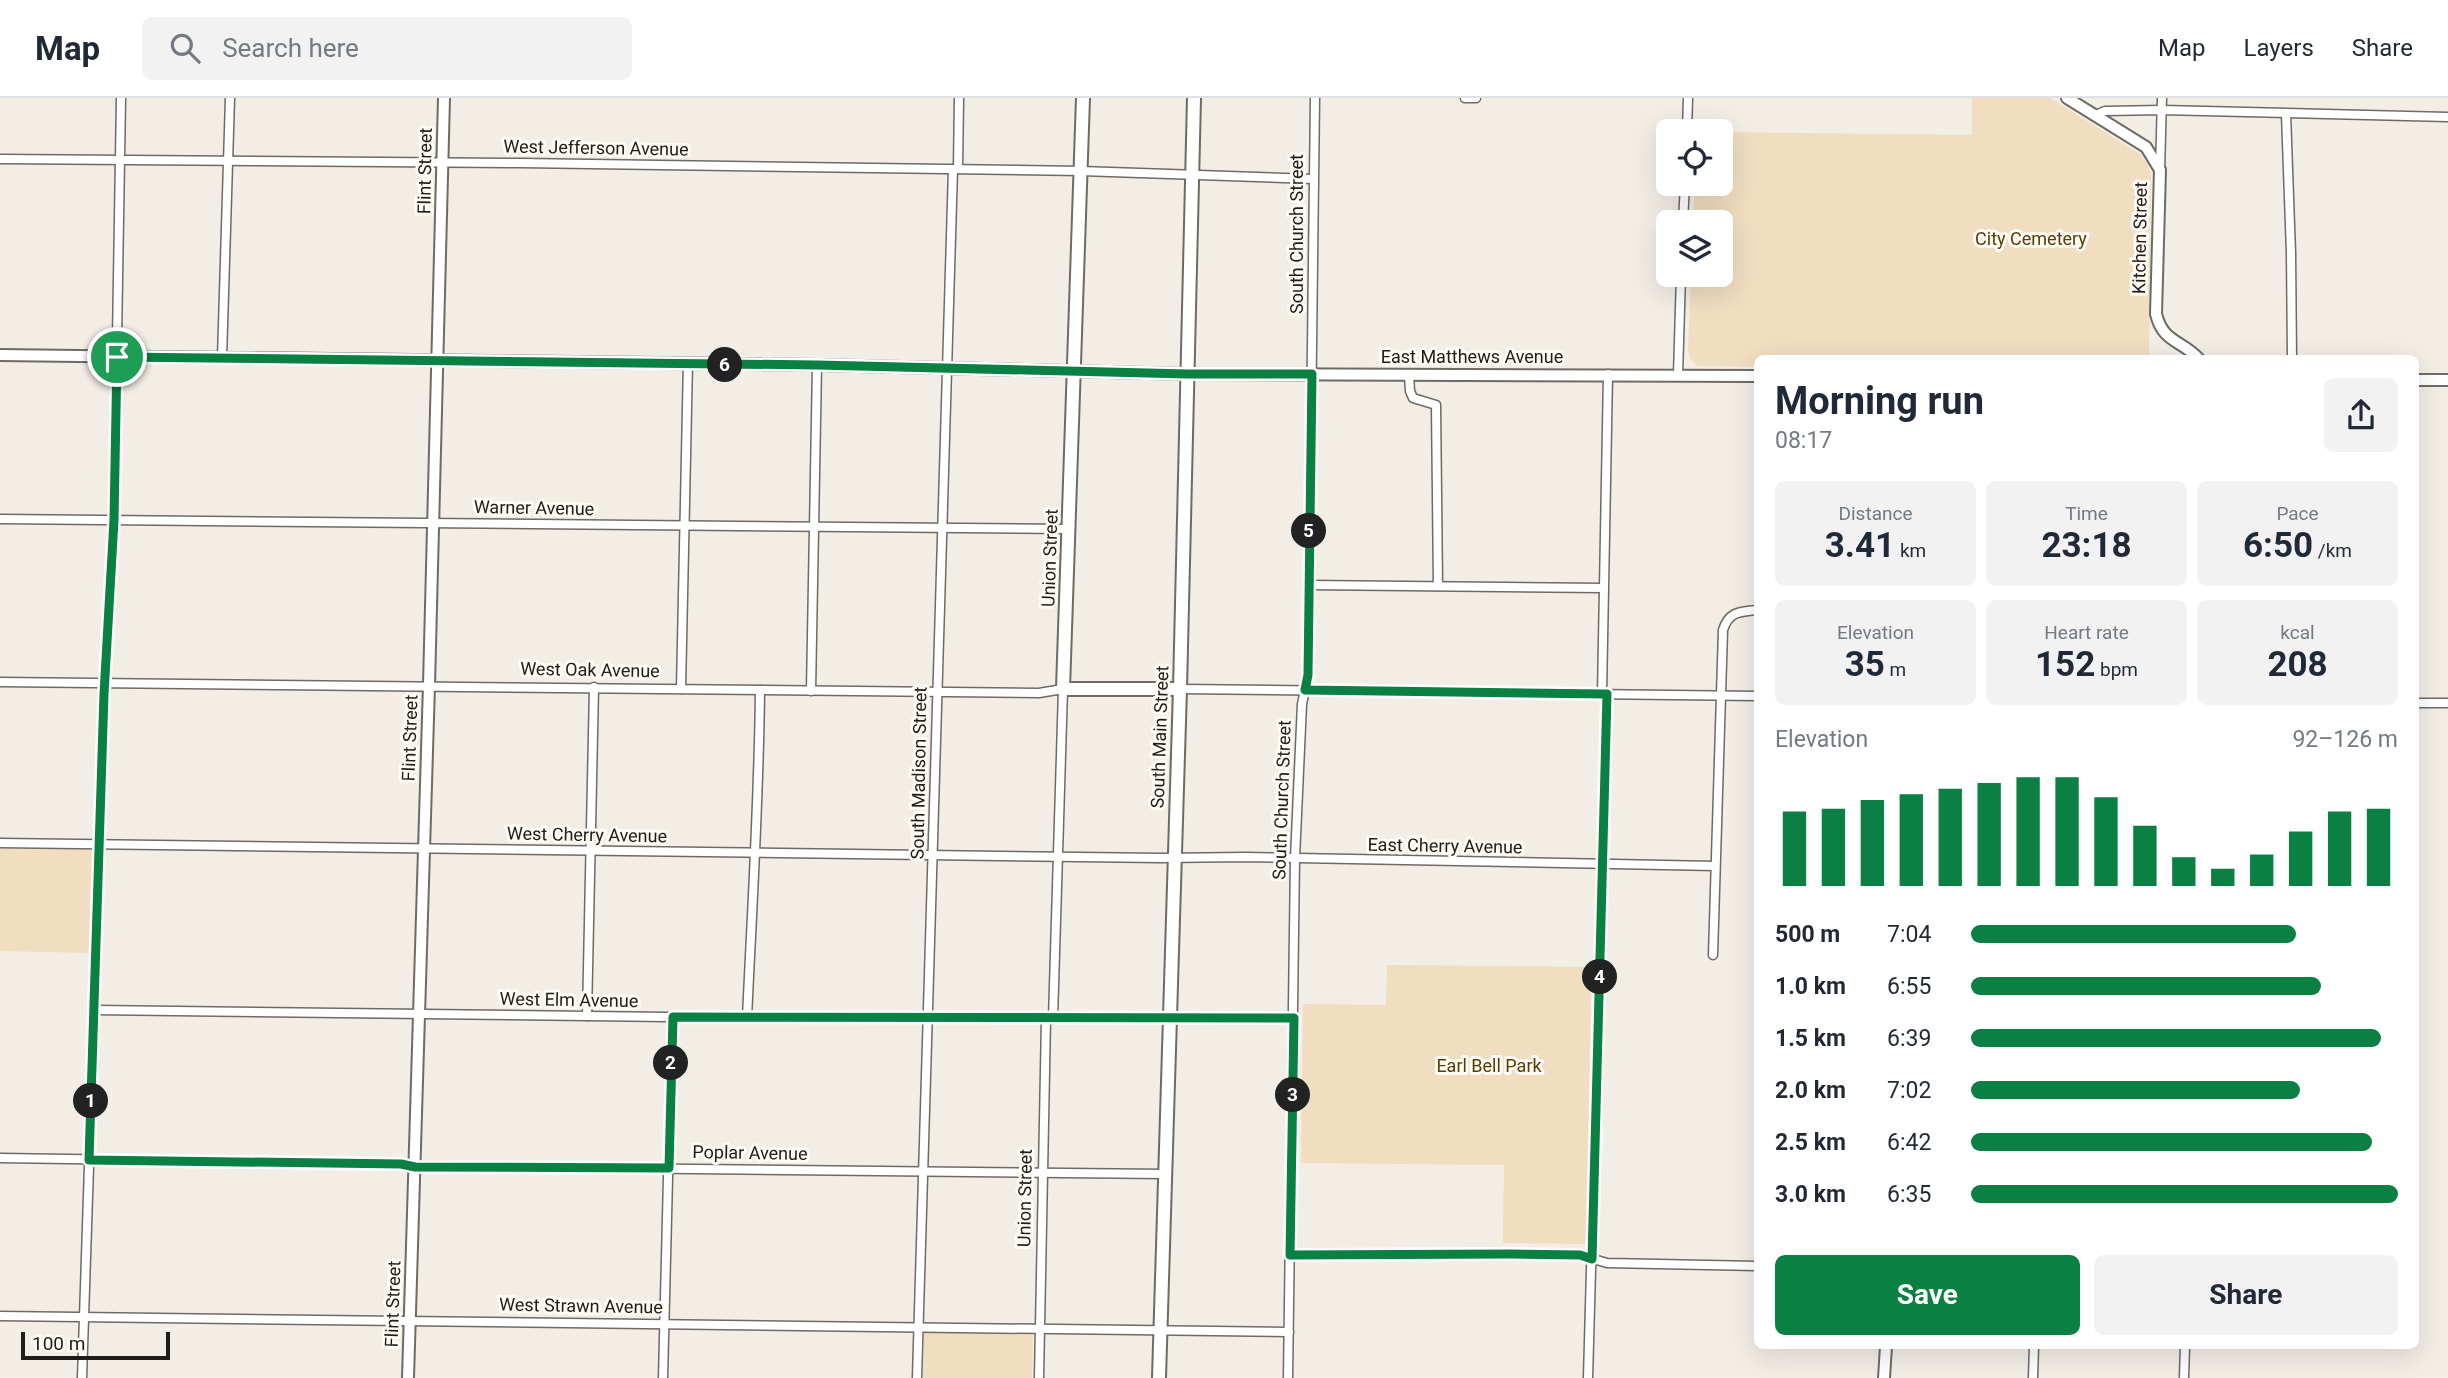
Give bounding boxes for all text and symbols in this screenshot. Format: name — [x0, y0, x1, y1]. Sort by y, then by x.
search box — [142, 17, 632, 80]
text: Map — [35, 29, 100, 68]
icon: search — [166, 29, 204, 67]
text: Search here — [222, 33, 359, 63]
text: Map — [2158, 34, 2206, 62]
text: Layers — [2244, 34, 2314, 62]
text: Share — [2352, 34, 2413, 62]
map controls — [1656, 119, 1733, 287]
button: locate — [1656, 119, 1733, 196]
street label: Flint Street — [413, 127, 436, 214]
street label: West Jefferson Avenue — [503, 135, 689, 160]
street label: South Church Street — [1286, 154, 1307, 314]
street label: Kitchen Street — [2128, 182, 2151, 294]
button: layers — [1656, 210, 1733, 287]
park label: City Cemetery — [1975, 228, 2087, 249]
pin — [87, 327, 147, 387]
icon: arrive — [98, 338, 136, 376]
street label: East Matthews Avenue — [1381, 346, 1563, 367]
pin: 6 — [708, 348, 742, 382]
text: 6 — [719, 353, 730, 376]
button: share — [2324, 378, 2398, 452]
text: Morning run — [1775, 379, 1984, 423]
text: 08:17 — [1775, 427, 1832, 454]
street label: Warner Avenue — [474, 496, 594, 519]
text: Distance — [1839, 502, 1912, 525]
text: Time — [2065, 502, 2108, 525]
text: Pace — [2276, 502, 2319, 525]
street label: Union Street — [1037, 508, 1062, 607]
pin: 5 — [1292, 514, 1326, 548]
text: 5 — [1303, 519, 1314, 542]
text: 3.41 — [1825, 525, 1895, 566]
text: 23:18 — [2041, 525, 2132, 566]
text: 6:50 — [2243, 525, 2313, 566]
text: km — [1895, 539, 1926, 562]
text: /km — [2313, 539, 2352, 562]
text: Elevation — [1837, 621, 1914, 644]
text: Heart rate — [2044, 621, 2129, 644]
text: kcal — [2280, 621, 2315, 644]
text: 35 — [1845, 644, 1885, 685]
text: 152 — [2035, 644, 2095, 685]
text: 208 — [2267, 644, 2328, 685]
street label: West Oak Avenue — [520, 658, 660, 681]
text: m — [1885, 658, 1906, 681]
text: bpm — [2095, 658, 2138, 681]
street label: South Main Street — [1147, 665, 1172, 809]
street label: South Madison Street — [906, 686, 931, 859]
street label: Flint Street — [397, 694, 422, 782]
street label: South Church Street — [1268, 720, 1295, 880]
text: Elevation — [1775, 726, 1868, 753]
text: 92–126 m — [2292, 726, 2398, 753]
street label: West Cherry Avenue — [507, 823, 667, 846]
street label: East Cherry Avenue — [1367, 834, 1523, 857]
text: 500 m — [1775, 921, 1840, 948]
text: 7:04 — [1887, 921, 1931, 948]
pin: 4 — [1582, 960, 1618, 994]
text: 4 — [1594, 965, 1605, 988]
text: 1.0 km — [1775, 973, 1846, 1000]
text: 6:55 — [1887, 973, 1931, 1000]
street label: West Elm Avenue — [500, 988, 638, 1011]
text: 1.5 km — [1775, 1025, 1846, 1052]
text: 6:39 — [1887, 1025, 1931, 1052]
pin: 2 — [654, 1046, 688, 1080]
text: 2 — [665, 1051, 676, 1074]
park label: Earl Bell Park — [1436, 1055, 1542, 1076]
pin: 3 — [1276, 1077, 1310, 1112]
text: 2.0 km — [1775, 1077, 1846, 1104]
text: 7:02 — [1887, 1077, 1931, 1104]
text: 3 — [1287, 1083, 1298, 1106]
pin: 1 — [74, 1084, 108, 1118]
text: 1 — [85, 1089, 96, 1112]
text: 2.5 km — [1775, 1129, 1846, 1156]
text: 6:42 — [1887, 1129, 1931, 1156]
street label: Poplar Avenue — [692, 1141, 808, 1164]
street label: Union Street — [1013, 1149, 1036, 1247]
text: 3.0 km — [1775, 1181, 1846, 1208]
text: 6:35 — [1887, 1181, 1931, 1208]
button: Save — [1775, 1255, 2080, 1335]
button: Share — [2094, 1255, 2398, 1335]
street label: Flint Street — [380, 1260, 405, 1348]
street label: West Strawn Avenue — [499, 1294, 663, 1317]
scale bar — [21, 1329, 170, 1361]
text: 100 m — [32, 1332, 85, 1355]

